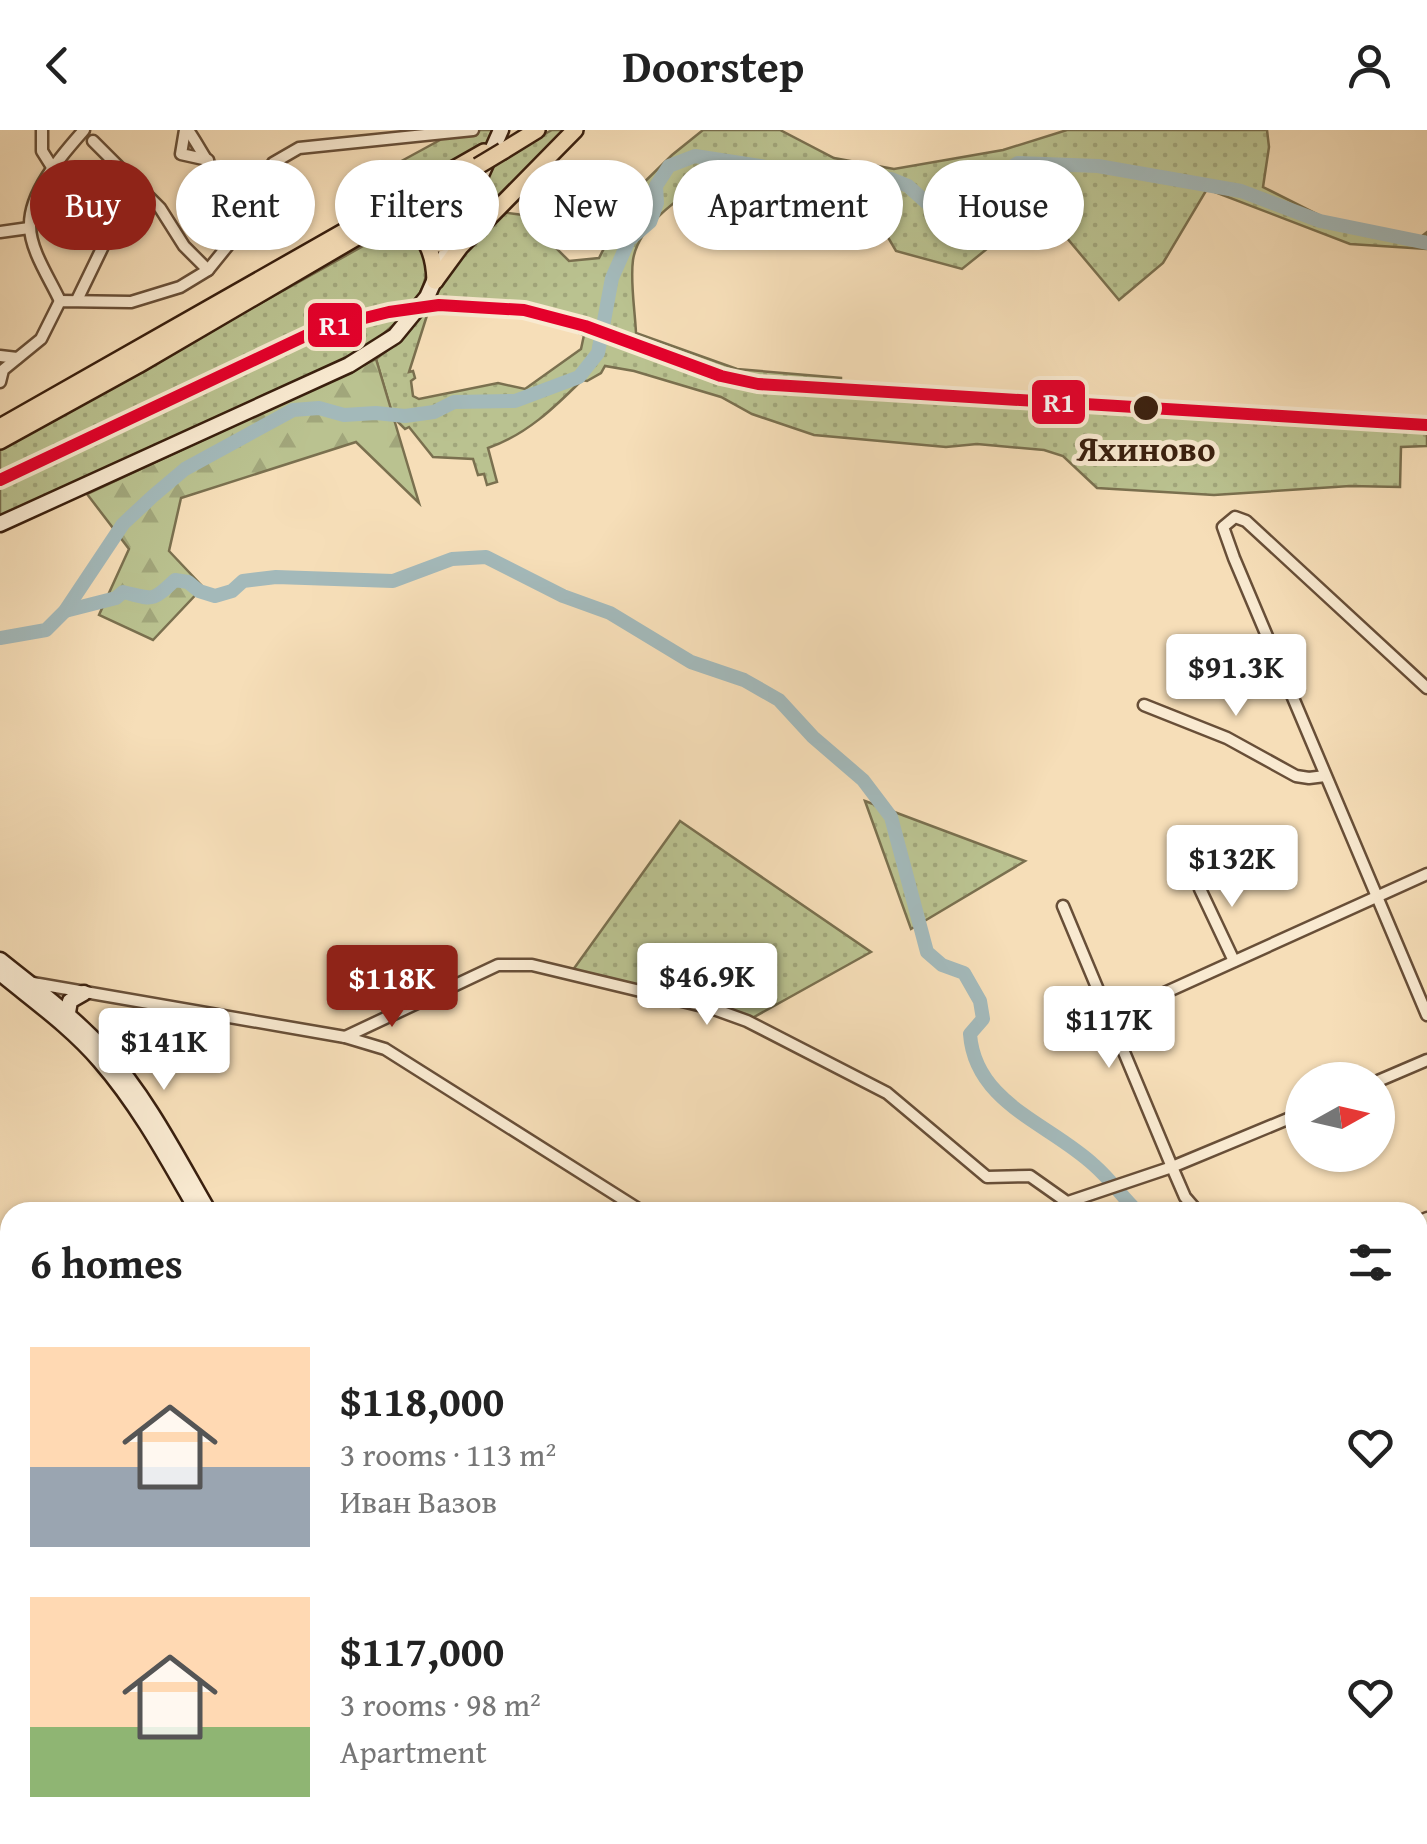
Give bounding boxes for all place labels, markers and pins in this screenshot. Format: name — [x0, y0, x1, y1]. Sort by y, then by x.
marker: Яхиново — [1131, 393, 1161, 423]
place label: Яхиново — [1075, 423, 1216, 474]
pin: $91.3K — [1155, 634, 1317, 719]
pin: $132K — [1162, 825, 1302, 910]
pin: $46.9K — [626, 943, 788, 1028]
pin: $118K — [322, 945, 462, 1030]
pin: $117K — [1039, 986, 1179, 1071]
pin: $141K — [94, 1008, 234, 1093]

